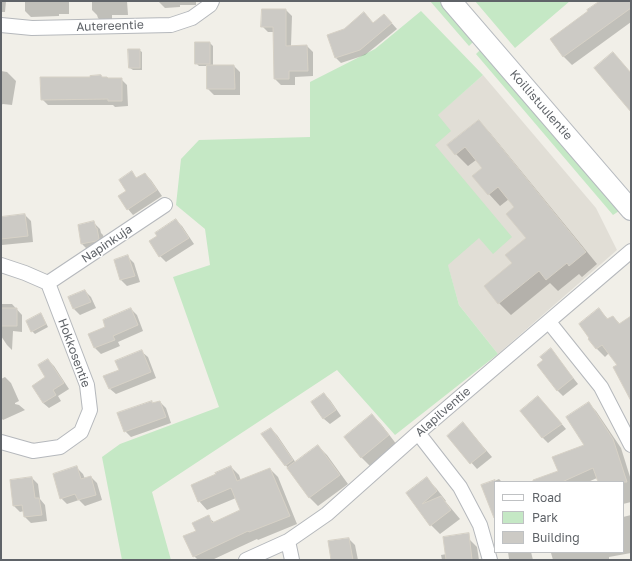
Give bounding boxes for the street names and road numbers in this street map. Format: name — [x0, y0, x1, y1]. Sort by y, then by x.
street label: Autereentie — [76, 18, 144, 34]
street label: Koillistuulentie — [507, 67, 575, 143]
street label: Napinkuja — [79, 222, 135, 266]
street label: Hokkosentie — [55, 317, 93, 389]
street label: Alapilventie — [413, 384, 473, 440]

